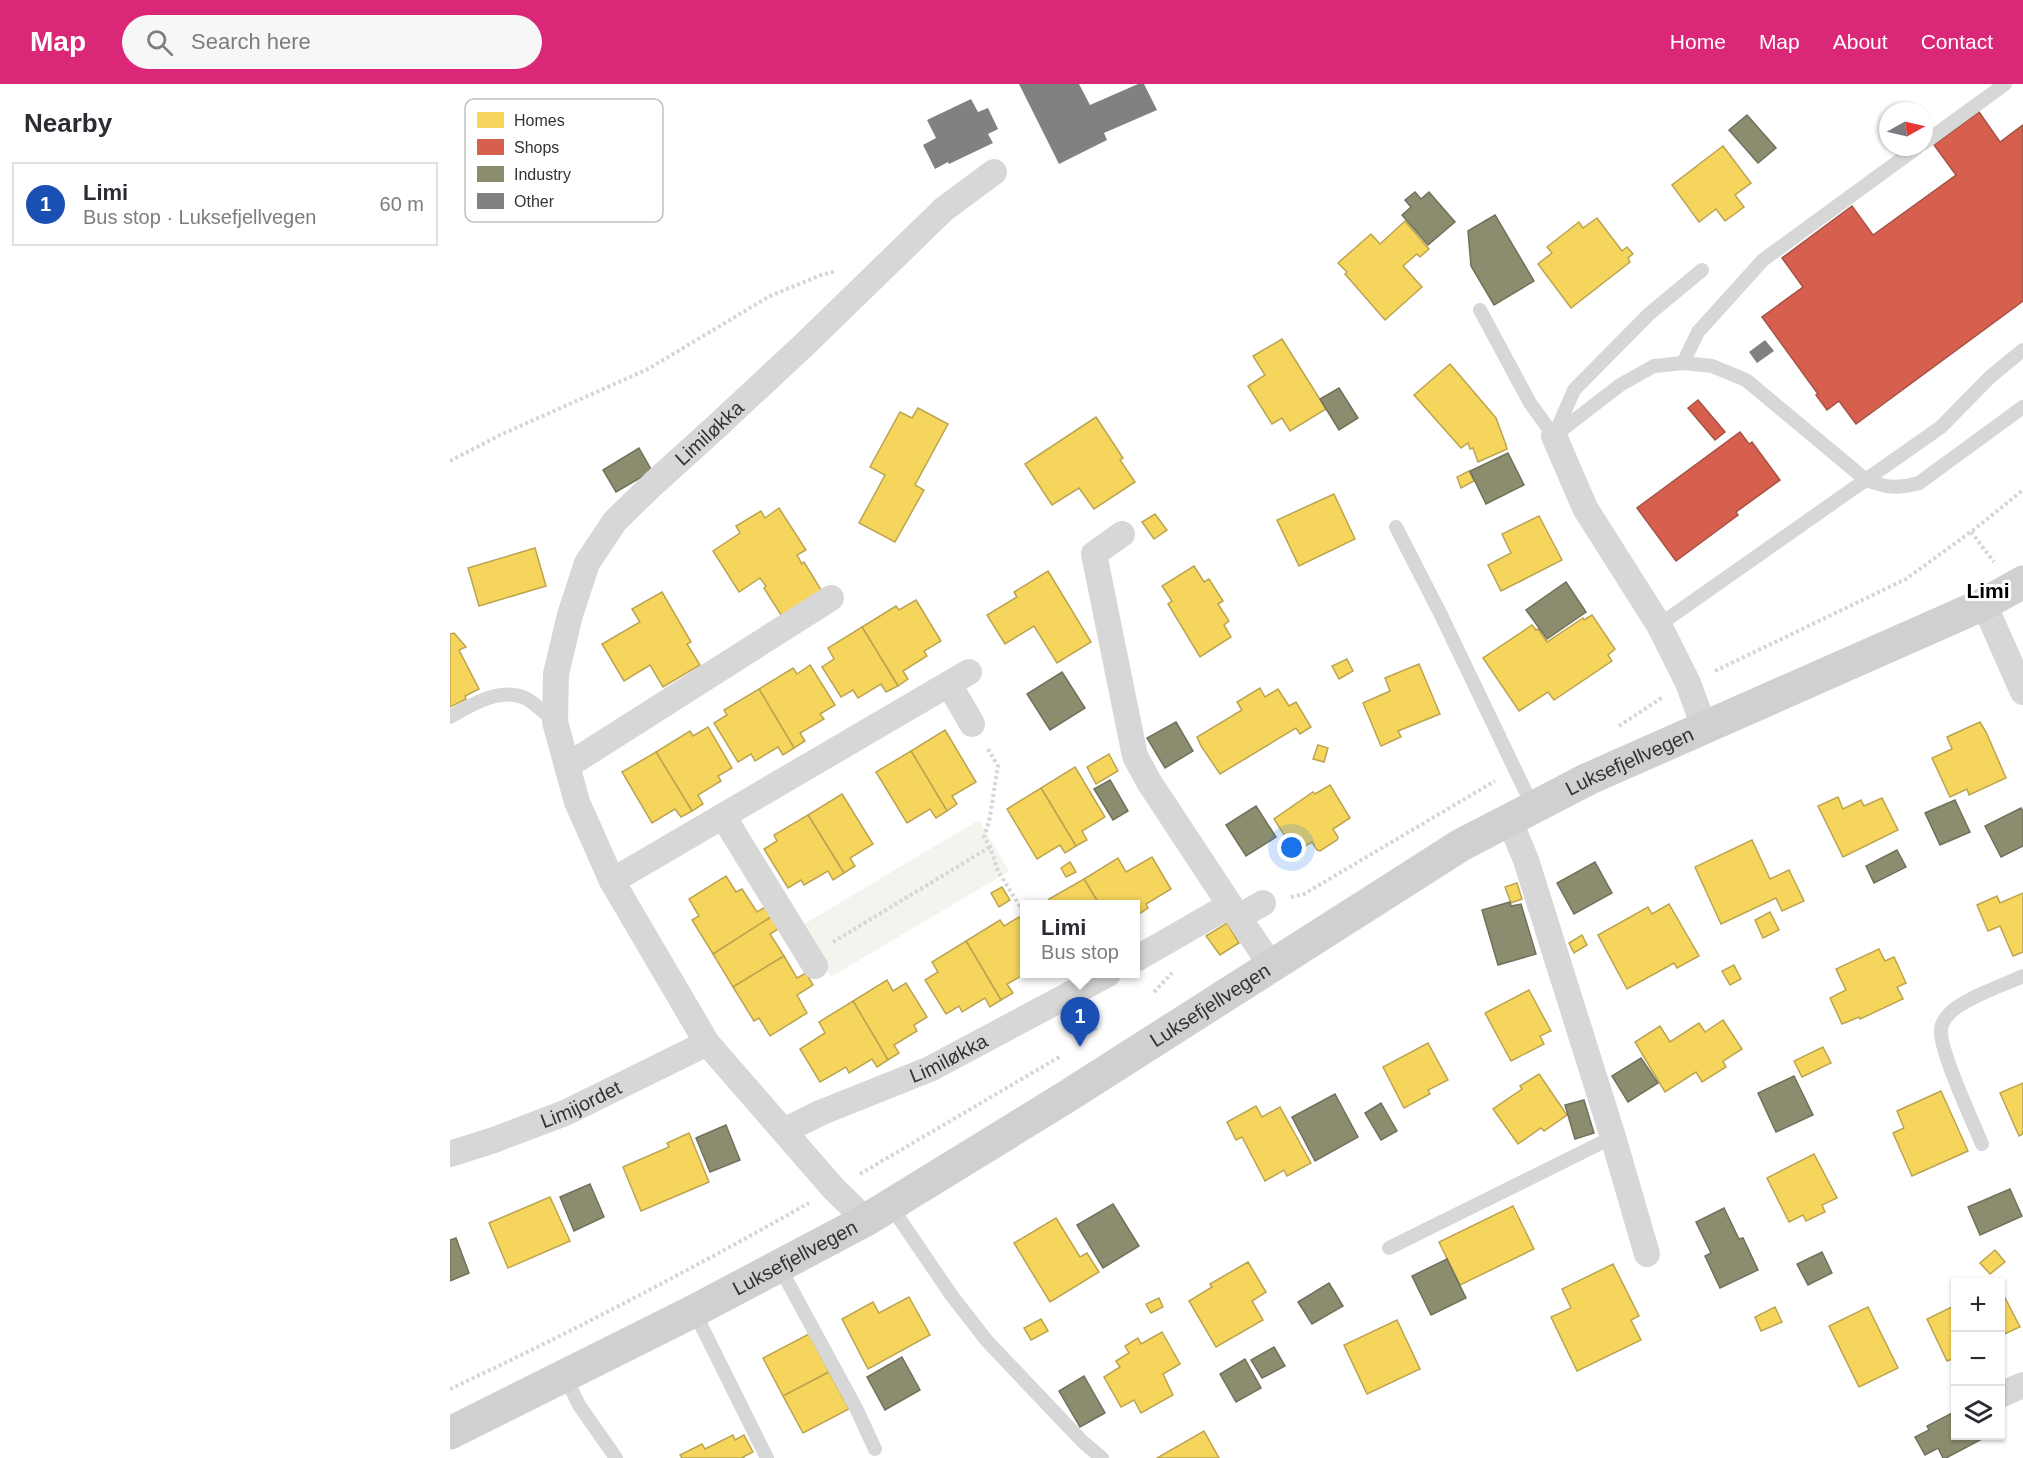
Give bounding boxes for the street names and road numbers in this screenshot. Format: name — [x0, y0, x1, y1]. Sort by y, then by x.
street label: Limiløkka — [671, 396, 748, 470]
street label: Luksefjellvegen — [1562, 723, 1697, 800]
street label: Luksefjellvegen — [1146, 959, 1274, 1051]
street label: Limiløkka — [906, 1029, 992, 1087]
street label: Limijordet — [537, 1076, 625, 1132]
street label: Luksefjellvegen — [729, 1216, 861, 1300]

